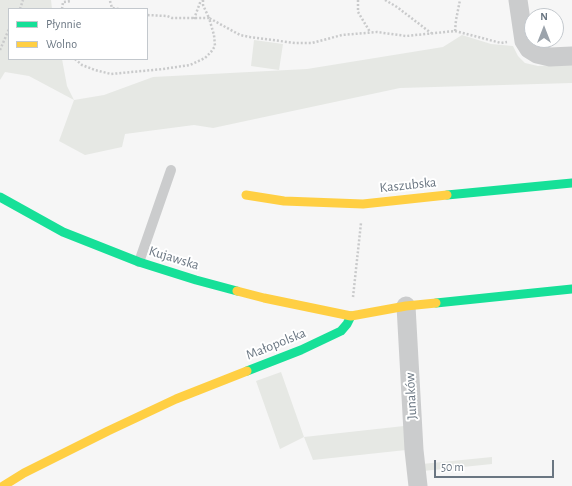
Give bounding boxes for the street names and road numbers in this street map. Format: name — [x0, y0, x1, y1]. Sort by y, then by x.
street label: Kaszubska — [379, 174, 437, 196]
street label: Kujawska — [147, 242, 201, 274]
street label: Małopolska — [244, 324, 308, 364]
street label: Junaków — [401, 372, 421, 420]

